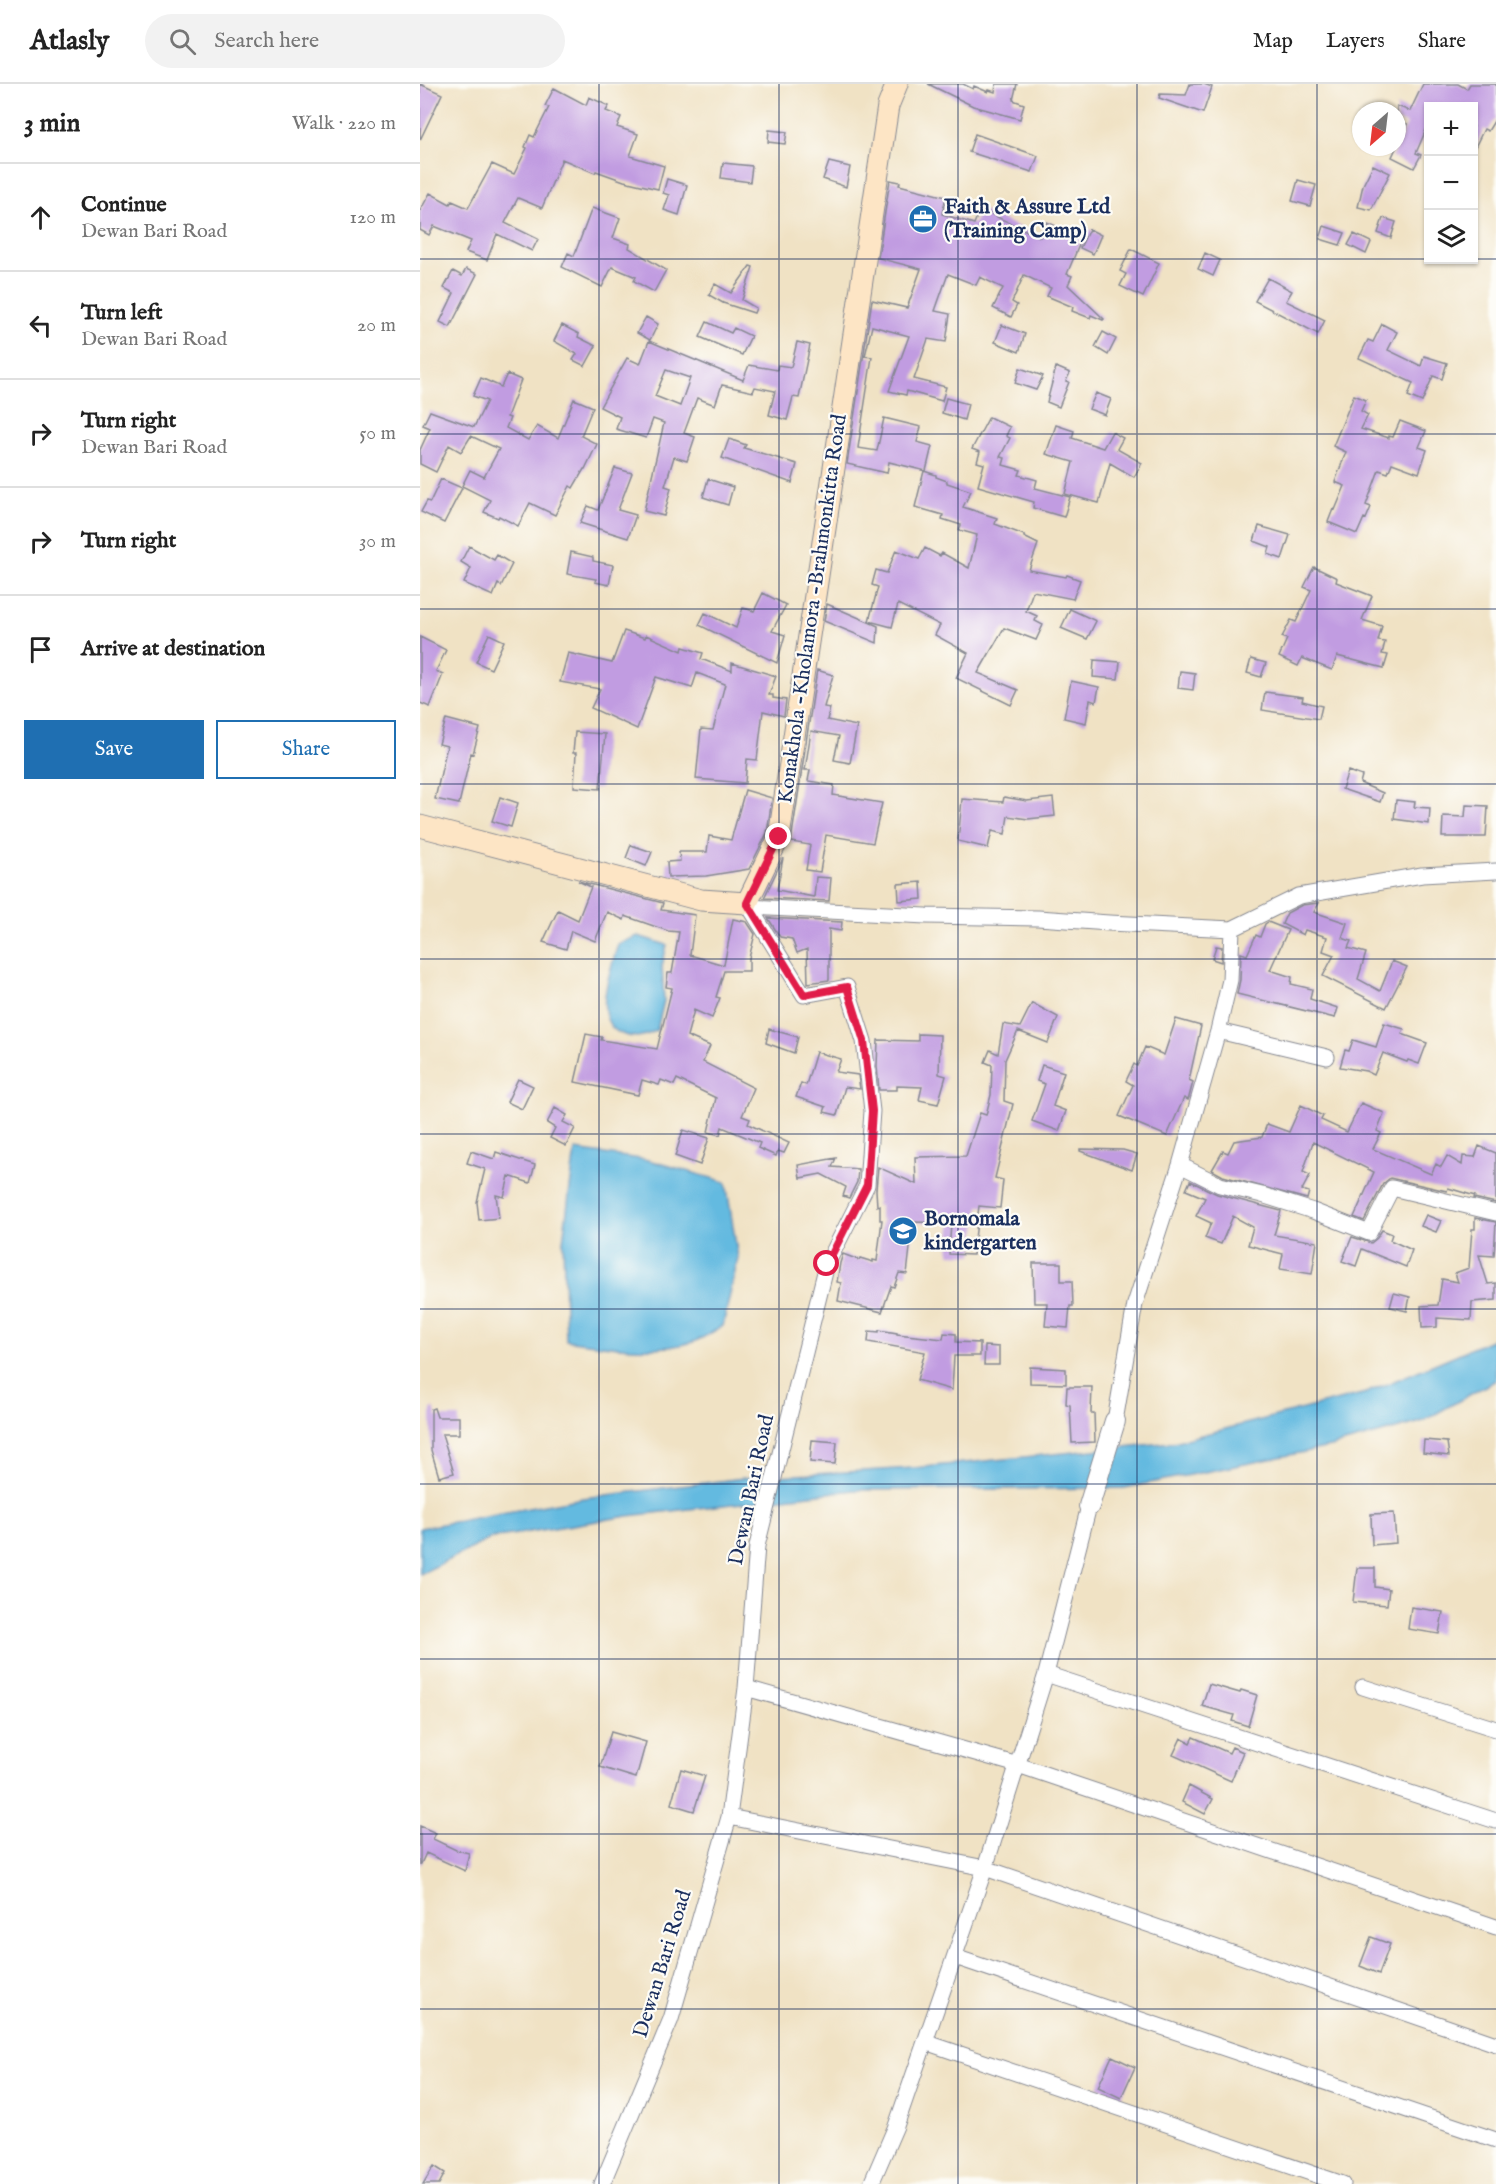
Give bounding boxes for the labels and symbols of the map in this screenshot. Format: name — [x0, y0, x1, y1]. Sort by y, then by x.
north arrow — [1352, 102, 1406, 156]
place label: Faith & Assure Ltd (Training Camp) — [944, 194, 1111, 245]
office icon: Faith & Assure Ltd (Training Camp) — [907, 203, 939, 235]
street label: Konakhola -Kholamora -Brahmonkitta Road — [772, 412, 854, 805]
route end — [765, 823, 791, 849]
place label: Bornomala kindergarten — [923, 1206, 1037, 1257]
school or university icon: Bornomala kindergarten — [887, 1215, 919, 1247]
route start — [813, 1250, 839, 1276]
street label: Dewan Bari Road — [723, 1411, 781, 1568]
street label: Dewan Bari Road — [628, 1886, 699, 2041]

